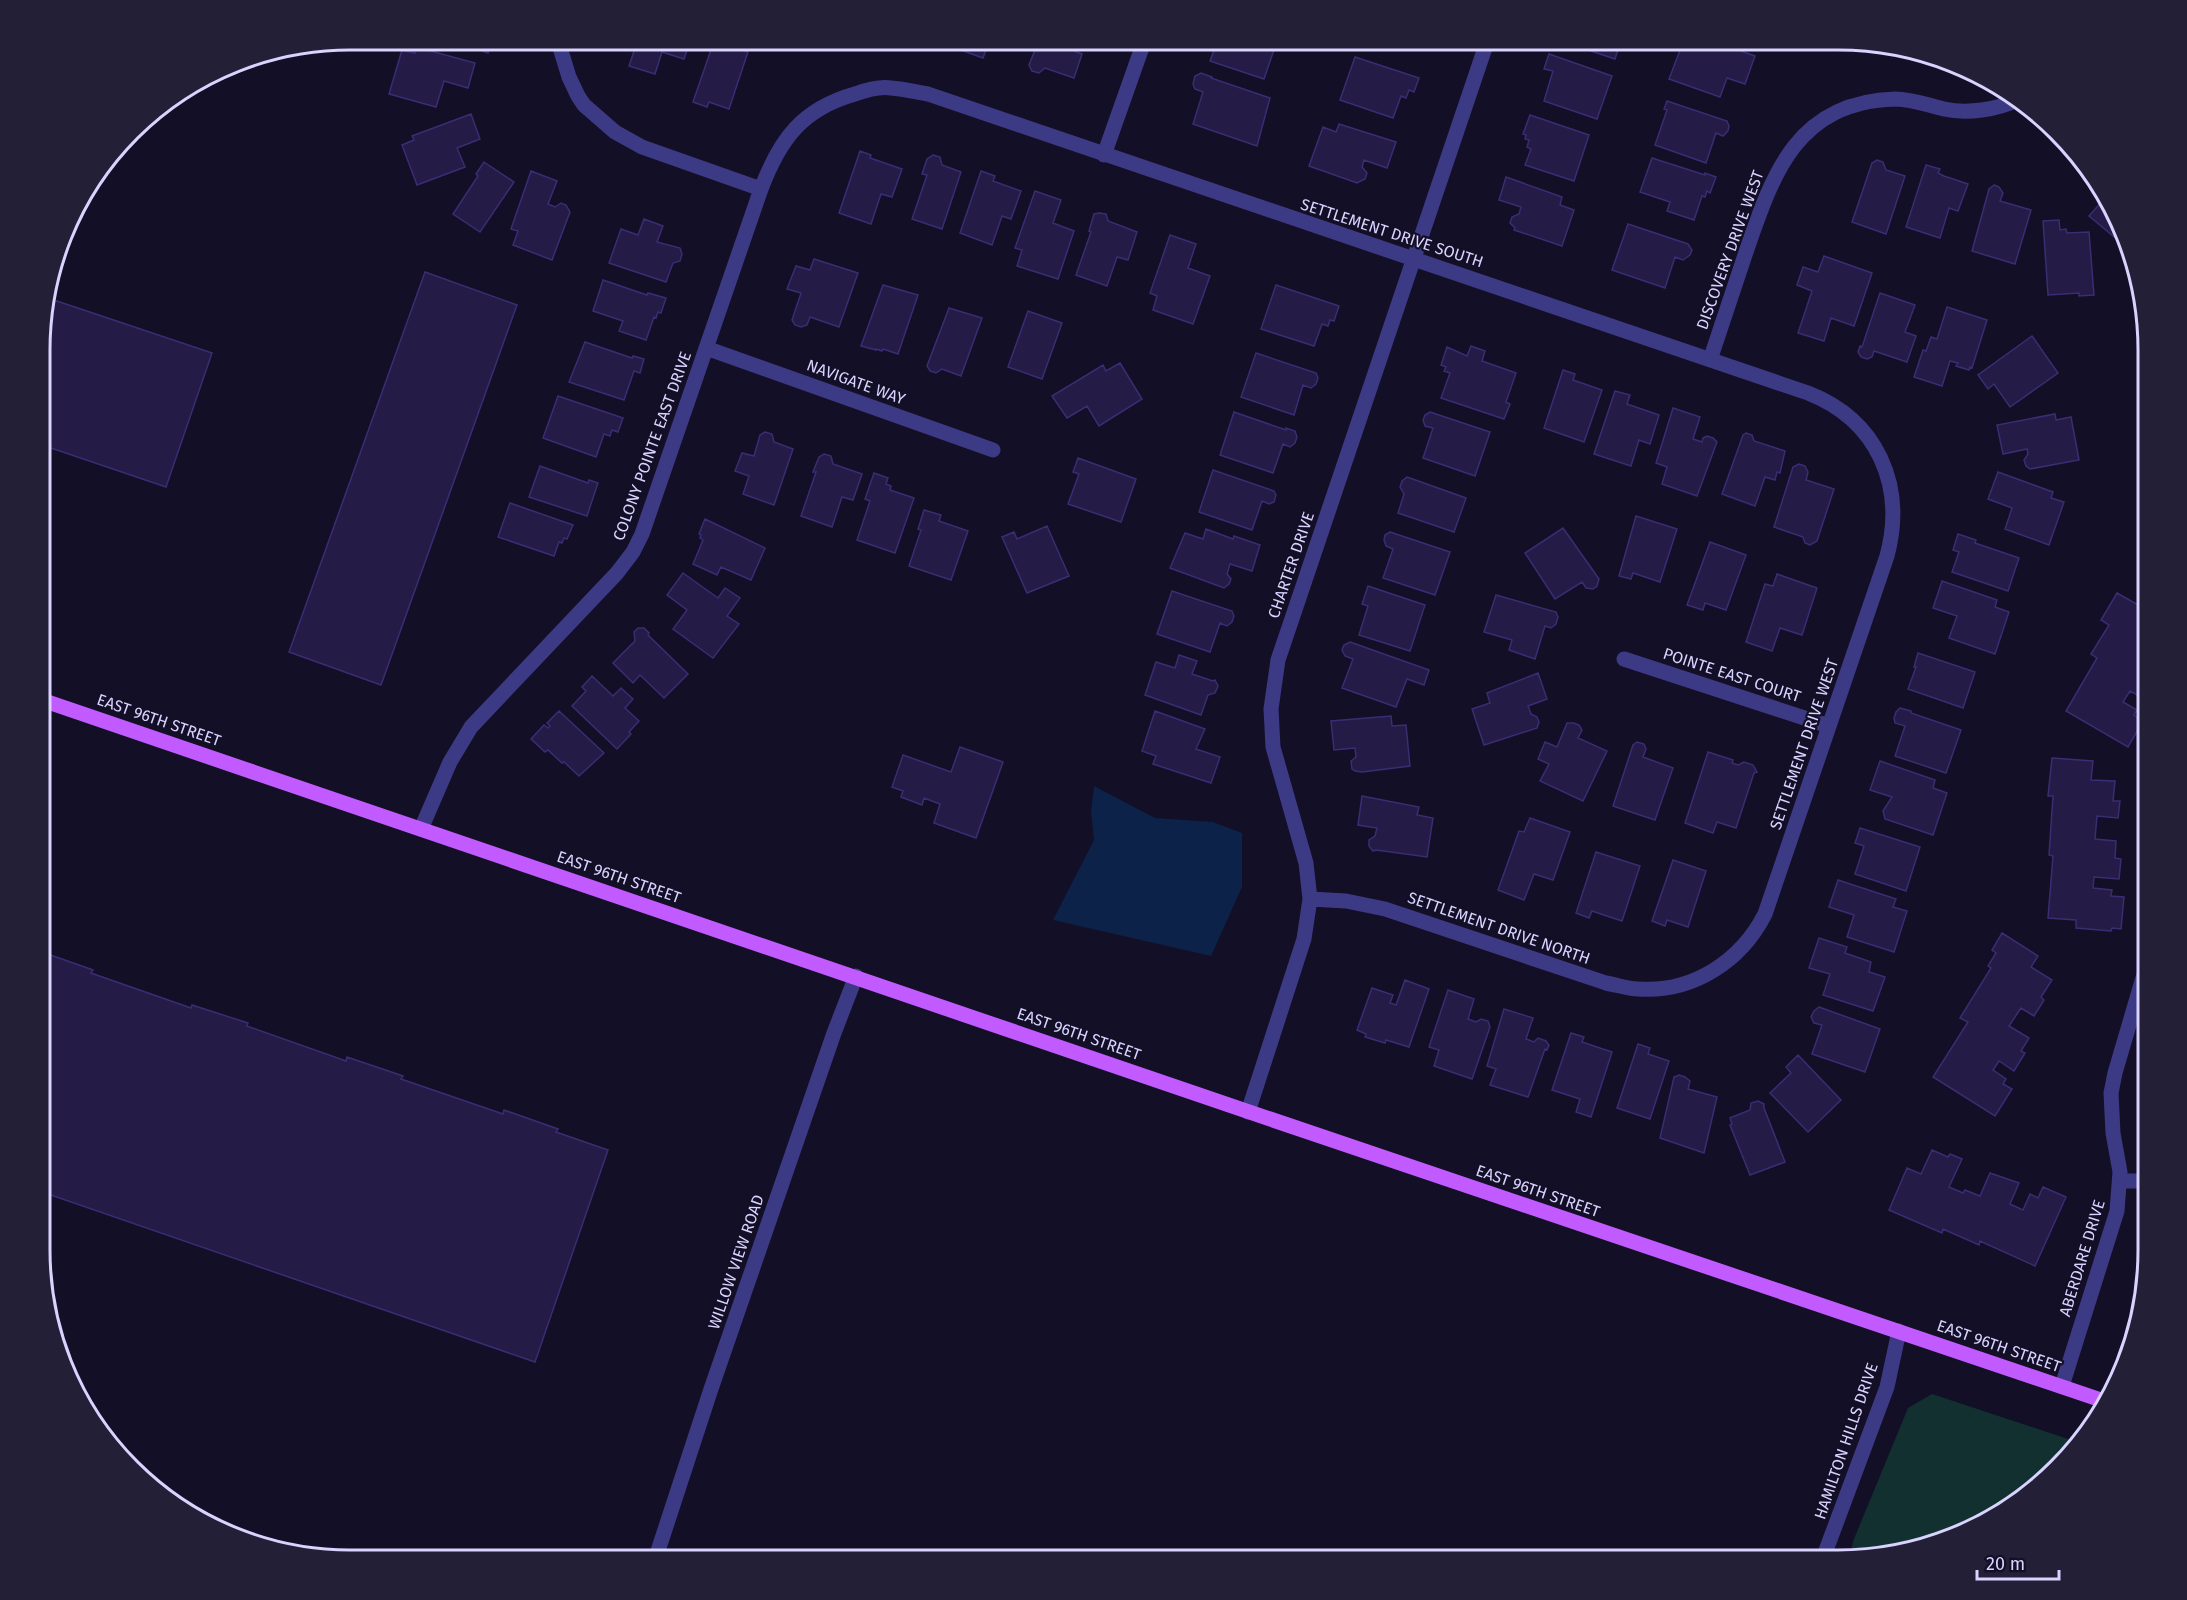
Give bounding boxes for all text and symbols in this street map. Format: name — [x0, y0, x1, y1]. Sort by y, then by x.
street label: DISCOVERY DRIVE WEST — [1692, 167, 1768, 332]
street label: SETTLEMENT DRIVE SOUTH — [1298, 194, 1486, 272]
street label: COLONY POINTE EAST DRIVE — [609, 349, 695, 543]
street label: NAVIGATE WAY — [804, 355, 908, 409]
street label: CHARTER DRIVE — [1264, 509, 1318, 621]
street label: POINTE EAST COURT — [1661, 644, 1804, 706]
street label: SETTLEMENT DRIVE WEST — [1766, 655, 1842, 832]
street label: EAST 96TH STREET — [95, 690, 224, 750]
street label: EAST 96TH STREET — [555, 847, 684, 907]
street label: SETTLEMENT DRIVE NORTH — [1405, 888, 1593, 968]
street label: EAST 96TH STREET — [1015, 1004, 1144, 1064]
street label: EAST 96TH STREET — [1474, 1161, 1603, 1221]
street label: WILLOW VIEW ROAD — [704, 1192, 768, 1332]
street label: ABERDARE DRIVE — [2055, 1197, 2109, 1319]
street label: EAST 96TH STREET — [1935, 1316, 2064, 1376]
street label: HAMILTON HILLS DRIVE — [1810, 1360, 1882, 1522]
scale bar — [1977, 1543, 2060, 1581]
text: 20 m — [1986, 1553, 2025, 1575]

